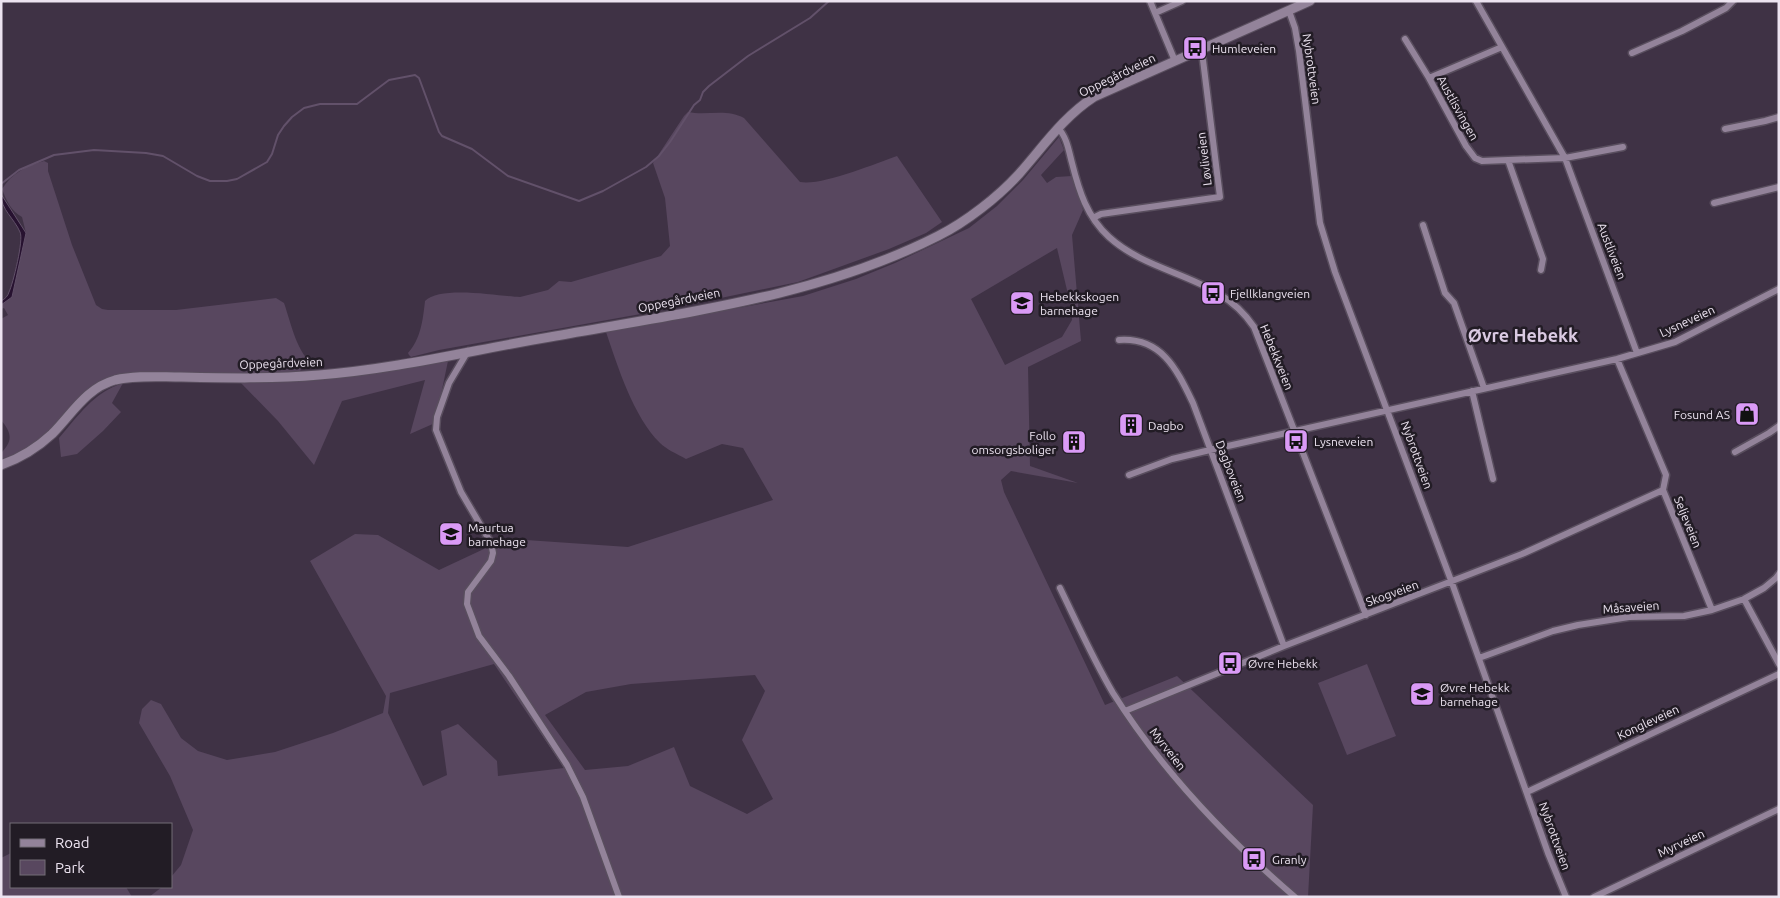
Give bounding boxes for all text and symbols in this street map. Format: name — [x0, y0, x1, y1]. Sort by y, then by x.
street label: Nybrottveien — [1301, 33, 1323, 105]
bus stop icon: Humleveien — [1182, 35, 1208, 61]
place label: Humleveien — [1212, 42, 1276, 55]
street label: Oppegårdveien — [1077, 51, 1157, 99]
street label: Austlisvingen — [1435, 73, 1481, 143]
street label: Løvliveien — [1194, 131, 1214, 187]
street label: Austliveien — [1595, 221, 1629, 281]
bus stop icon: Fjellklangveien — [1200, 280, 1226, 306]
street label: Oppegårdveien — [637, 286, 721, 314]
place label: Fjellklangveien — [1230, 287, 1310, 300]
school or university icon: Hebekkskogen barnehage — [1009, 290, 1035, 316]
place label: Hebekkskogen barnehage — [1040, 290, 1119, 317]
street label: Lysneveien — [1657, 303, 1717, 339]
street label: Hebekkveien — [1258, 322, 1296, 392]
district label: Øvre Hebekk — [1468, 325, 1578, 345]
street label: Oppegårdveien — [239, 355, 323, 371]
shop icon: Fosund AS — [1734, 401, 1760, 427]
place label: Fosund AS — [1674, 408, 1730, 421]
building icon: Dagbo — [1118, 412, 1144, 438]
place label: Dagbo — [1148, 419, 1184, 432]
street label: Nybrottveien — [1399, 419, 1435, 491]
bus stop icon: Lysneveien — [1283, 428, 1309, 454]
place label: Follo omsorgsboliger — [972, 429, 1056, 456]
building icon: Follo omsorgsboliger — [1061, 429, 1087, 455]
place label: Lysneveien — [1314, 435, 1373, 448]
street label: Dagboveien — [1213, 439, 1249, 503]
street label: Seljeveien — [1672, 494, 1704, 550]
school or university icon: Maurtua barnehage — [438, 521, 464, 547]
place label: Maurtua barnehage — [468, 521, 526, 548]
street label: Skogveien — [1364, 578, 1420, 608]
street label: Måsaveien — [1602, 599, 1660, 615]
bus stop icon: Øvre Hebekk — [1217, 650, 1243, 676]
place label: Øvre Hebekk — [1248, 657, 1318, 670]
school or university icon: Øvre Hebekk barnehage — [1409, 681, 1435, 707]
place label: Øvre Hebekk barnehage — [1440, 681, 1510, 708]
street label: Kongleveien — [1615, 702, 1681, 742]
street label: Myrveien — [1148, 725, 1188, 773]
street label: Nybrottveien — [1537, 800, 1573, 872]
legend — [10, 823, 172, 888]
street label: Myrveien — [1656, 827, 1706, 859]
text: Road — [55, 834, 90, 851]
bus stop icon: Granly — [1241, 846, 1267, 872]
place label: Granly — [1272, 853, 1307, 866]
text: Park — [55, 859, 85, 876]

